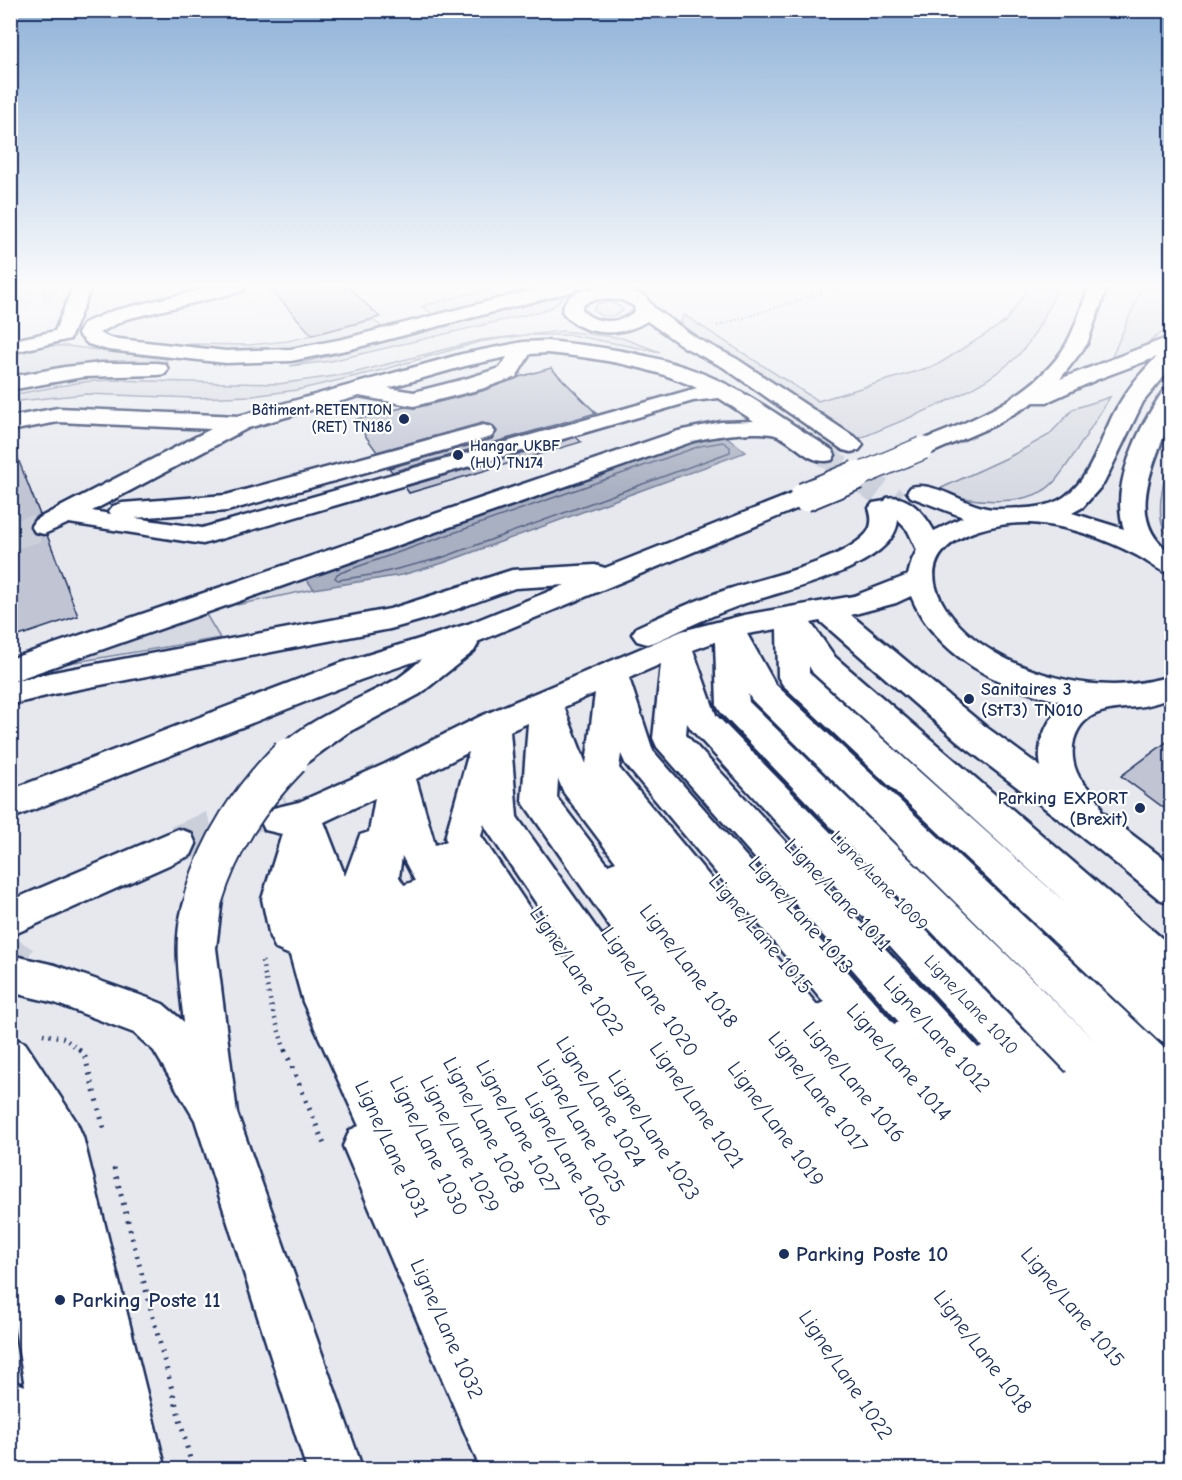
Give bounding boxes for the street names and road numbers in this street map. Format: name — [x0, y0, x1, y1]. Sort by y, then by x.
street label: Ligne/Lane 1009 — [826, 827, 932, 935]
street label: Ligne/Lane 1011 — [780, 834, 896, 956]
street label: Ligne/Lane 1013 — [743, 851, 859, 979]
street label: Ligne/Lane 1015 — [704, 869, 818, 999]
street label: Ligne/Lane 1018 — [635, 900, 743, 1032]
street label: Ligne/Lane 1022 — [525, 902, 629, 1040]
street label: Ligne/Lane 1020 — [596, 923, 704, 1061]
street label: Ligne/Lane 1010 — [919, 951, 1023, 1059]
street label: Ligne/Lane 1012 — [878, 971, 996, 1097]
street label: Ligne/Lane 1014 — [842, 999, 956, 1125]
street label: Ligne/Lane 1016 — [798, 1017, 910, 1147]
street label: Ligne/Lane 1017 — [763, 1027, 873, 1157]
street label: Ligne/Lane 1024 — [551, 1032, 651, 1172]
street label: Ligne/Lane 1021 — [645, 1037, 749, 1173]
street label: Ligne/Lane 1028 — [438, 1053, 530, 1197]
street label: Ligne/Lane 1025 — [532, 1055, 630, 1197]
street label: Ligne/Lane 1027 — [471, 1056, 565, 1198]
street label: Ligne/Lane 1019 — [723, 1057, 829, 1191]
street label: Ligne/Lane 1023 — [603, 1065, 705, 1205]
street label: Ligne/Lane 1029 — [415, 1071, 505, 1217]
street label: Ligne/Lane 1030 — [385, 1072, 473, 1220]
street label: Ligne/Lane 1031 — [350, 1077, 434, 1221]
street label: Ligne/Lane 1026 — [520, 1087, 616, 1231]
street label: Ligne/Lane 1015 — [1016, 1242, 1130, 1372]
street label: Ligne/Lane 1032 — [405, 1255, 489, 1403]
street label: Ligne/Lane 1018 — [929, 1286, 1037, 1418]
street label: Ligne/Lane 1022 — [794, 1306, 898, 1444]

